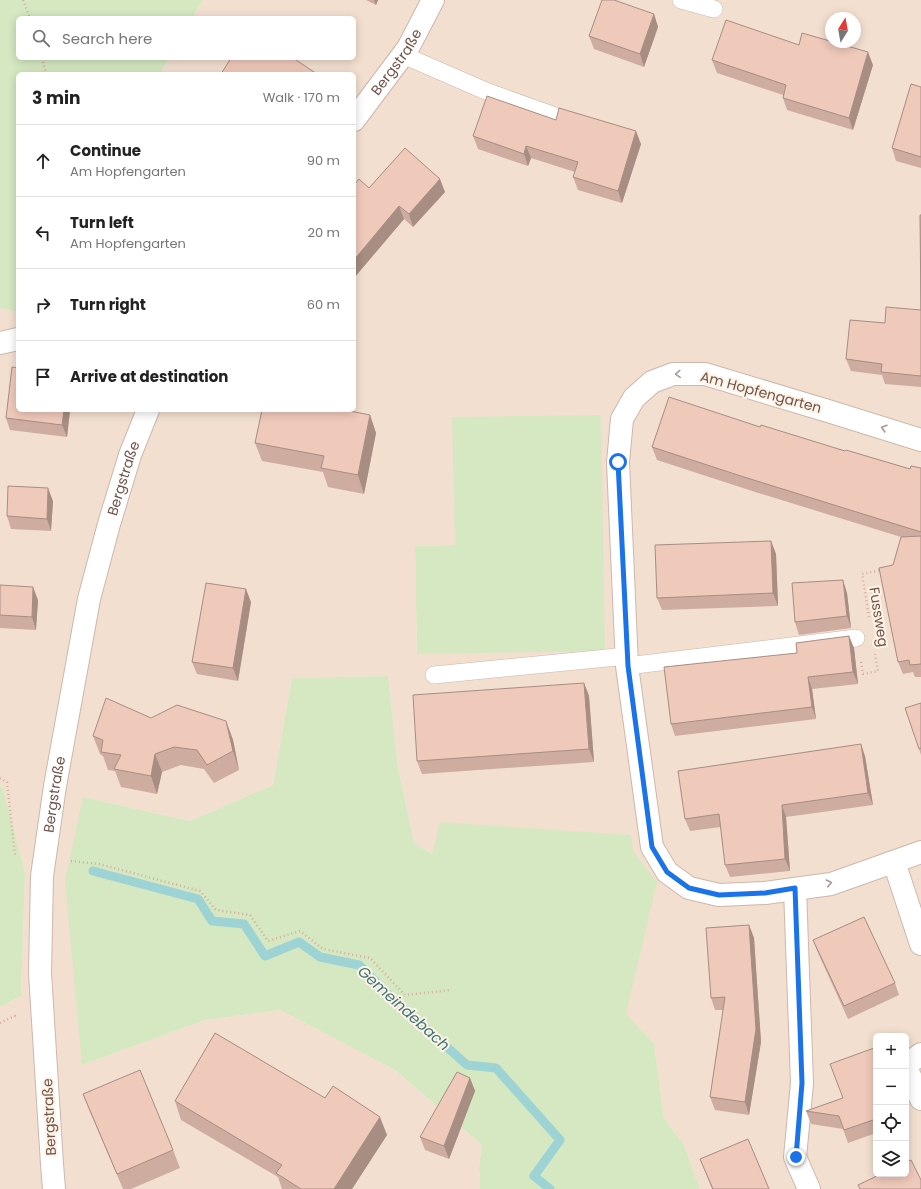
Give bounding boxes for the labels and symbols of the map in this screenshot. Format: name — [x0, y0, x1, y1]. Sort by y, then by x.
north arrow — [825, 12, 861, 48]
street label: Bergstraße — [366, 25, 427, 99]
street label: Am Hopfengarten — [698, 366, 824, 418]
one-way arrow — [675, 370, 681, 379]
one-way arrow — [881, 425, 888, 433]
street label: Bergstraße — [102, 438, 145, 518]
route start — [609, 453, 627, 471]
street label: Fussweg — [864, 586, 894, 648]
street label: Bergstraße — [38, 754, 70, 834]
one-way arrow — [826, 880, 832, 888]
water label: Gemeindebach — [353, 961, 455, 1055]
street label: Bergstraße — [37, 1078, 61, 1156]
route end — [787, 1148, 805, 1166]

